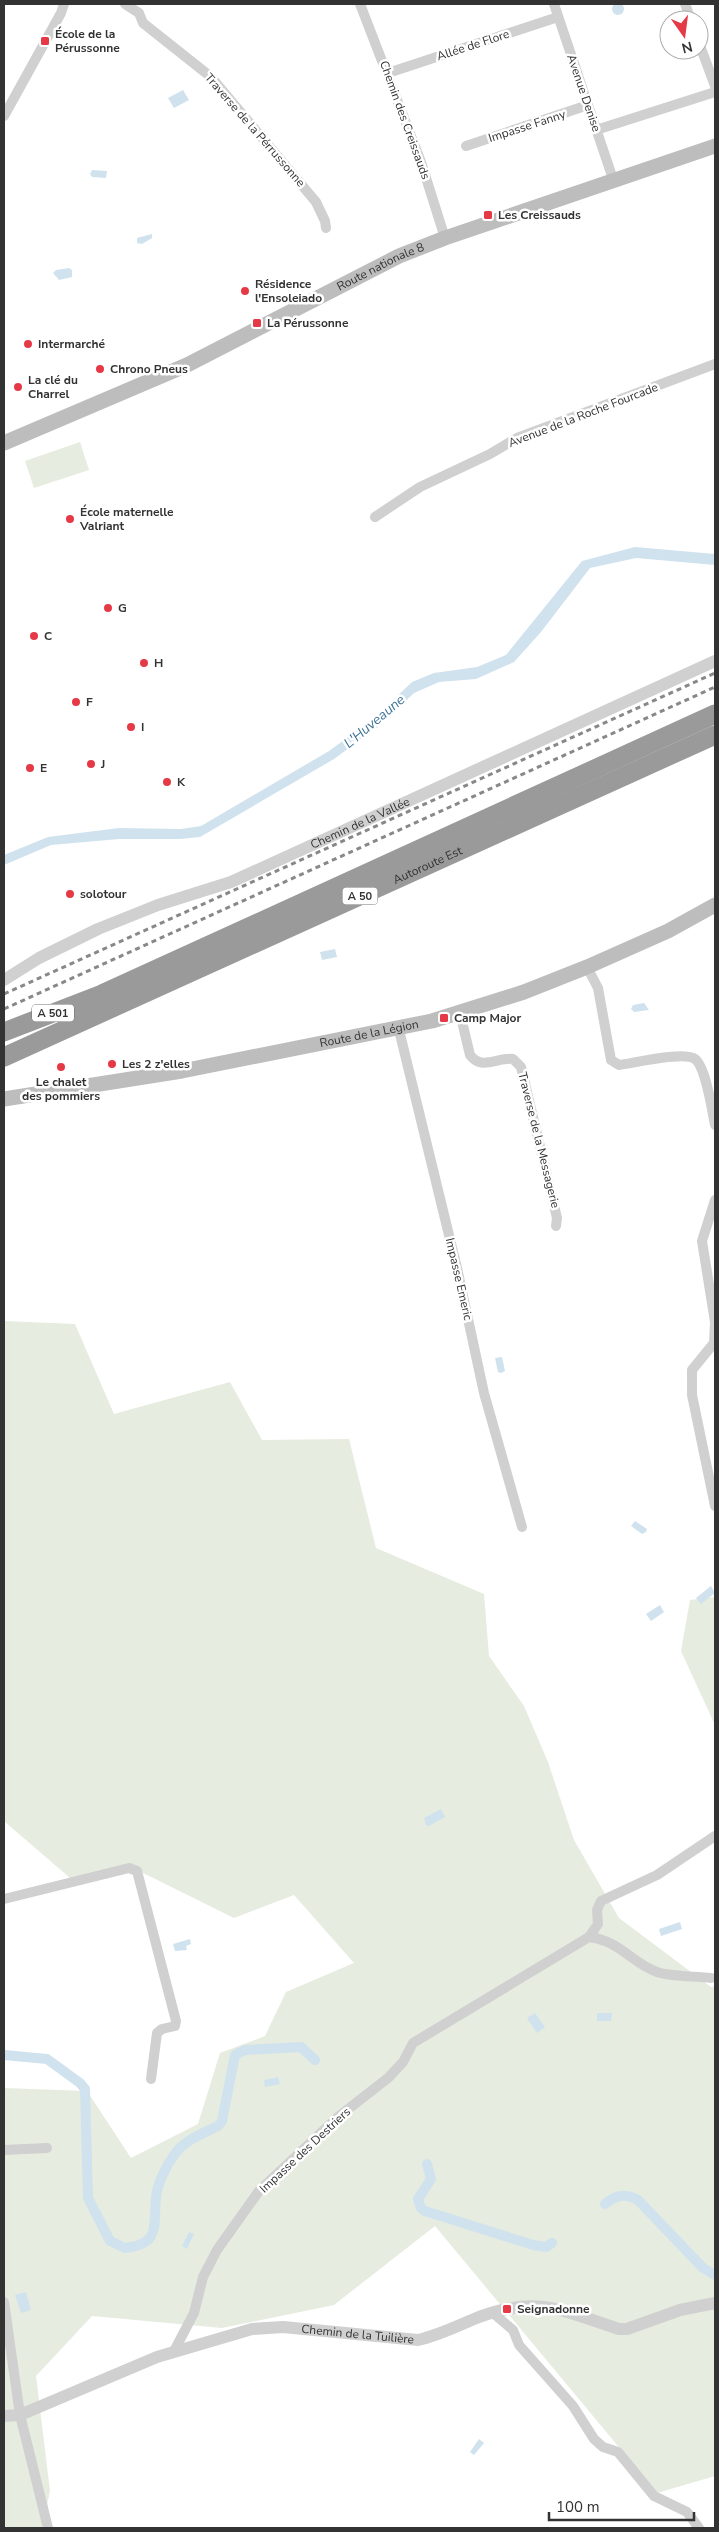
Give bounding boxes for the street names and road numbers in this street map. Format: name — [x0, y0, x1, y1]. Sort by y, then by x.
street label: Allée de Flore — [435, 26, 511, 64]
street label: Avenue Denise — [563, 52, 605, 134]
street label: Chemin des Creissauds — [376, 58, 434, 182]
street label: Traverse de la Pérrussonne — [201, 70, 309, 190]
street label: Impasse Fanny — [486, 106, 568, 146]
street label: Route nationale 8 — [334, 239, 426, 295]
street label: Avenue de la Roche Fourcade — [506, 379, 660, 451]
street label: Chemin de la Vallée — [308, 793, 412, 853]
street label: Autoroute Est — [390, 842, 466, 888]
road number: A 50 — [342, 888, 378, 904]
road number: A 501 — [32, 1004, 74, 1021]
street label: Route de la Légion — [318, 1016, 420, 1051]
street label: Traverse de la Messagerie — [514, 1070, 564, 1210]
street label: Impasse Emeric — [442, 1236, 476, 1322]
street label: Impasse des Destriers — [256, 2104, 354, 2196]
street label: Chemin de la Tuilière — [301, 2321, 415, 2348]

